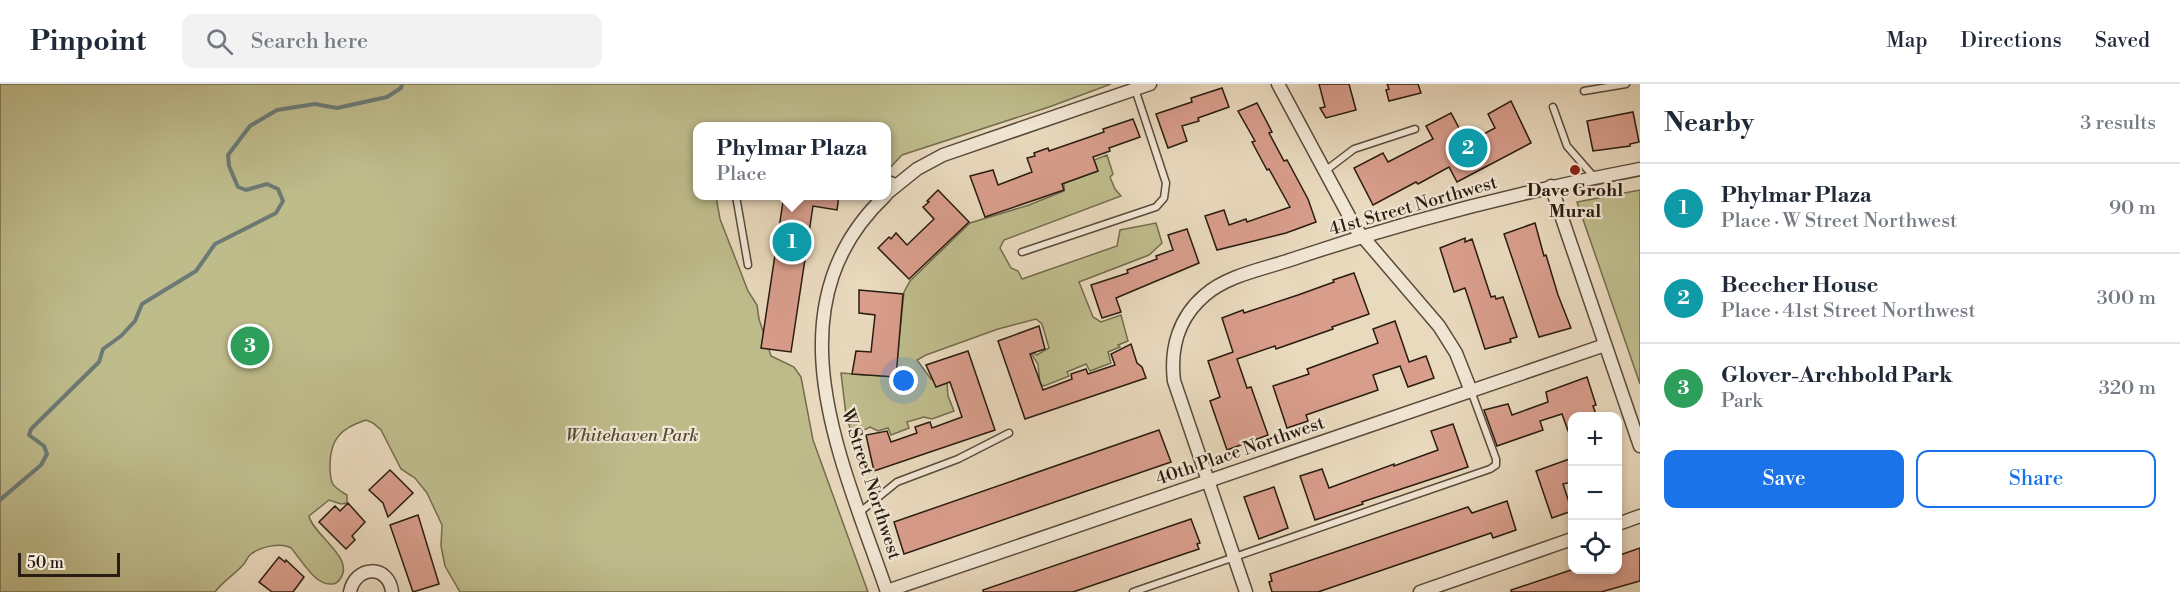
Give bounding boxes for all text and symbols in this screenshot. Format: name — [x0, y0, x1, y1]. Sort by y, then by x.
search box — [182, 14, 602, 68]
text: Pinpoint — [30, 24, 146, 59]
icon: search — [203, 25, 236, 58]
text: Search here — [251, 28, 368, 55]
text: Map — [1886, 28, 1928, 54]
text: Directions — [1961, 28, 2062, 54]
text: Saved — [2095, 28, 2150, 54]
text: Nearby — [1664, 107, 1754, 139]
text: 3 results — [2080, 111, 2156, 136]
popup — [693, 122, 891, 200]
pin: 2 — [1448, 126, 1488, 170]
text: Phylmar Plaza — [717, 135, 867, 162]
text: Place — [717, 162, 767, 187]
marker: Dave Grohl Mural — [1568, 163, 1582, 177]
street label: 41st Street Northwest — [1326, 171, 1500, 241]
place label: Dave Grohl Mural — [1527, 179, 1623, 223]
text: Phylmar Plaza — [1721, 182, 1872, 209]
text: 1 — [1679, 196, 1688, 221]
text: 90 m — [2109, 196, 2156, 221]
text: Place · W Street Northwest — [1721, 209, 1957, 234]
pin: 1 — [772, 220, 812, 264]
text: Beecher House — [1721, 272, 1878, 299]
text: 2 — [1677, 286, 1690, 311]
text: 300 m — [2097, 286, 2156, 311]
text: Place · 41st Street Northwest — [1721, 299, 1976, 324]
pin: 3 — [230, 324, 270, 368]
text: Glover-Archbold Park — [1721, 362, 1953, 389]
your location — [889, 366, 918, 395]
text: 3 — [1677, 376, 1690, 401]
text: 320 m — [2099, 376, 2156, 401]
text: Park — [1721, 389, 1763, 414]
street label: W Street Northwest — [835, 405, 906, 563]
street label: 40th Place Northwest — [1153, 411, 1328, 491]
map controls — [1568, 412, 1622, 574]
button: + — [1568, 412, 1622, 466]
park label: Whitehaven Park — [565, 424, 699, 447]
button: Save — [1664, 450, 1904, 508]
button: Share — [1916, 450, 2156, 508]
button: − — [1568, 466, 1622, 520]
button: locate — [1568, 520, 1622, 574]
scale bar — [18, 550, 120, 578]
text: 50 m — [27, 553, 64, 573]

